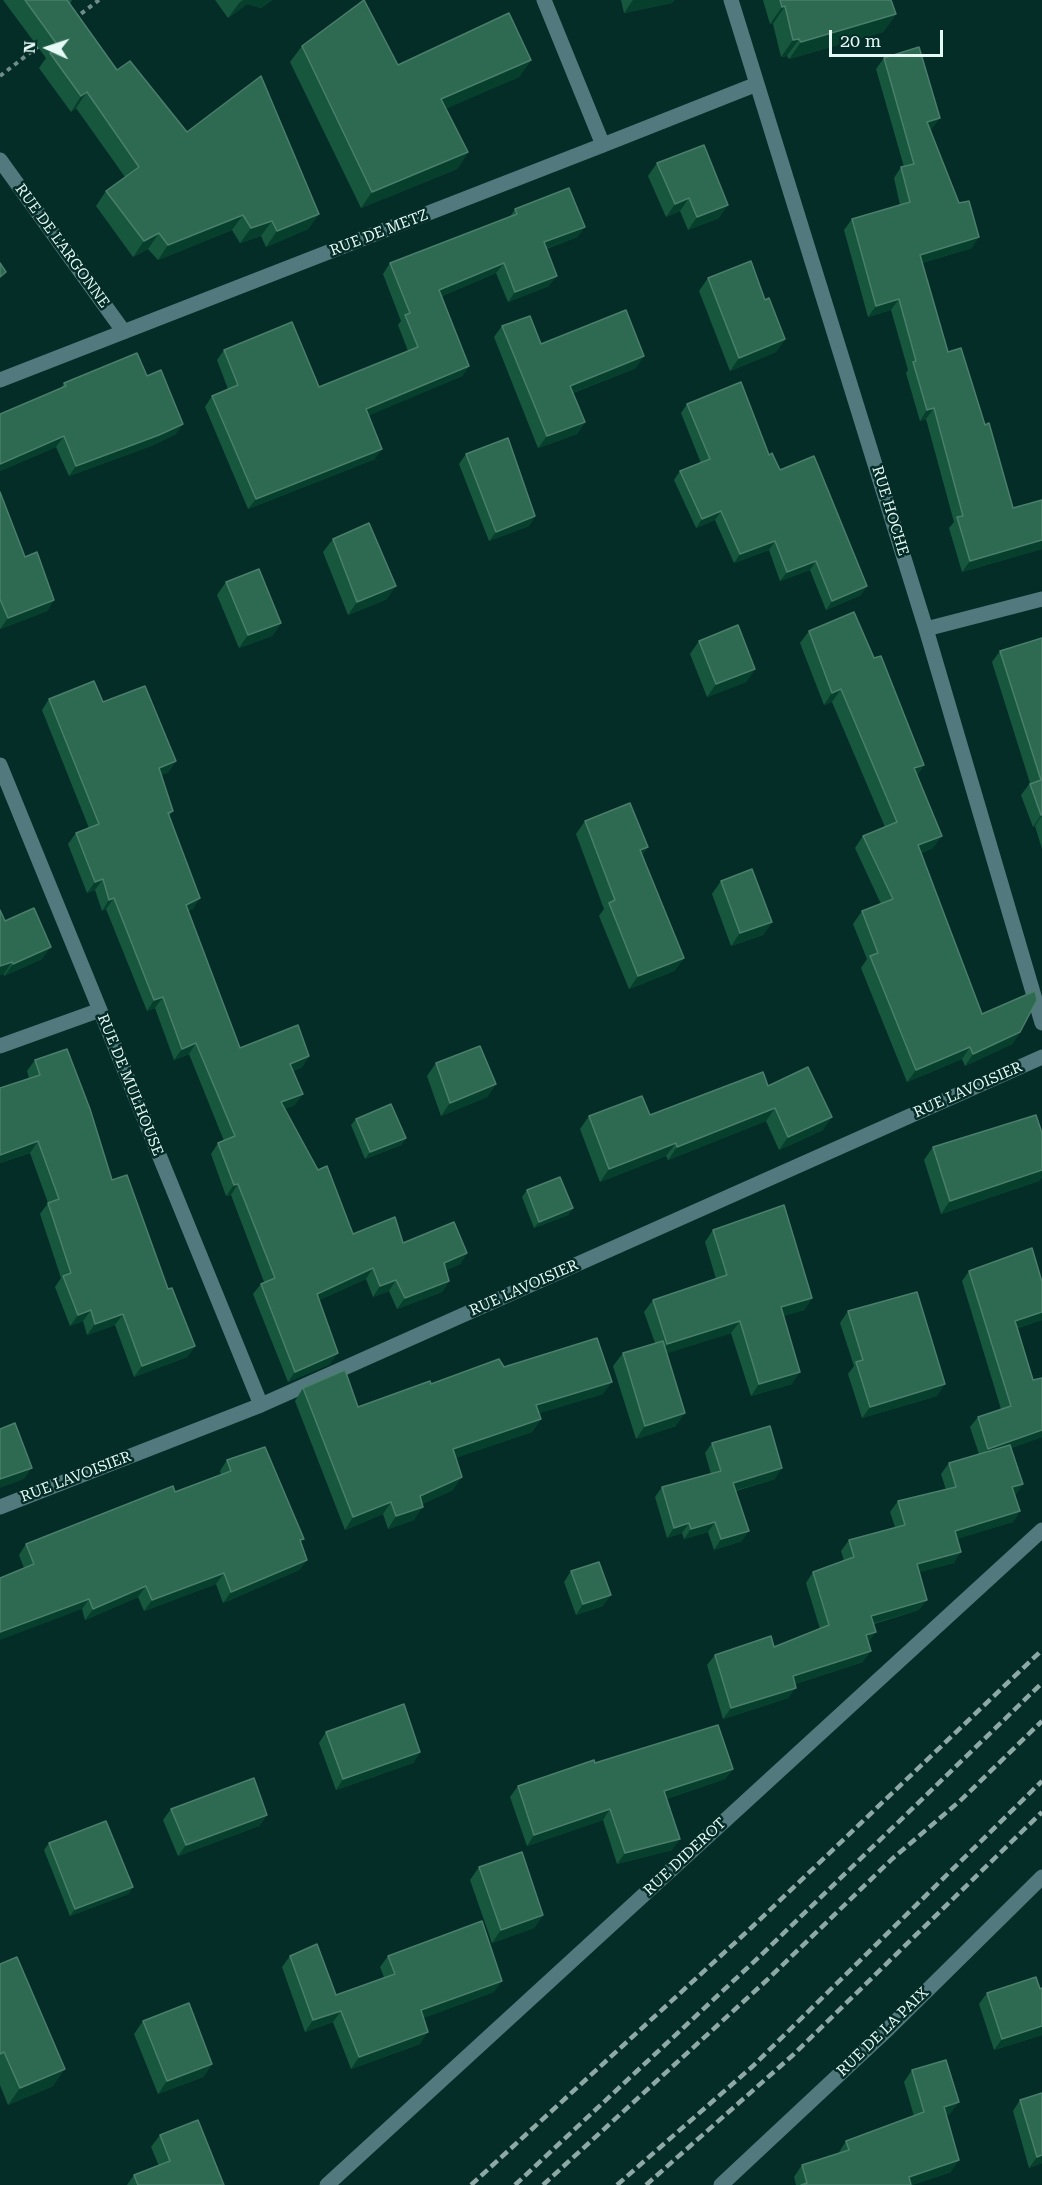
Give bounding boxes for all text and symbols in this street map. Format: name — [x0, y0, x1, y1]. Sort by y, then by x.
north arrow — [18, 18, 78, 78]
scale bar — [832, 18, 946, 56]
text: 20 m — [840, 30, 881, 51]
text: N — [20, 40, 39, 54]
street label: RUE DE L'ARGONNE — [11, 181, 113, 311]
street label: RUE DE METZ — [327, 206, 431, 260]
street label: RUE HOCHE — [868, 464, 912, 558]
street label: RUE DE MULHOUSE — [93, 1011, 167, 1159]
street label: RUE LAVOISIER — [911, 1058, 1025, 1122]
street label: RUE LAVOISIER — [467, 1256, 581, 1320]
street label: RUE LAVOISIER — [18, 1448, 134, 1506]
street label: RUE DIDEROT — [640, 1814, 730, 1900]
street label: RUE DE LA PAIX — [833, 1984, 933, 2080]

